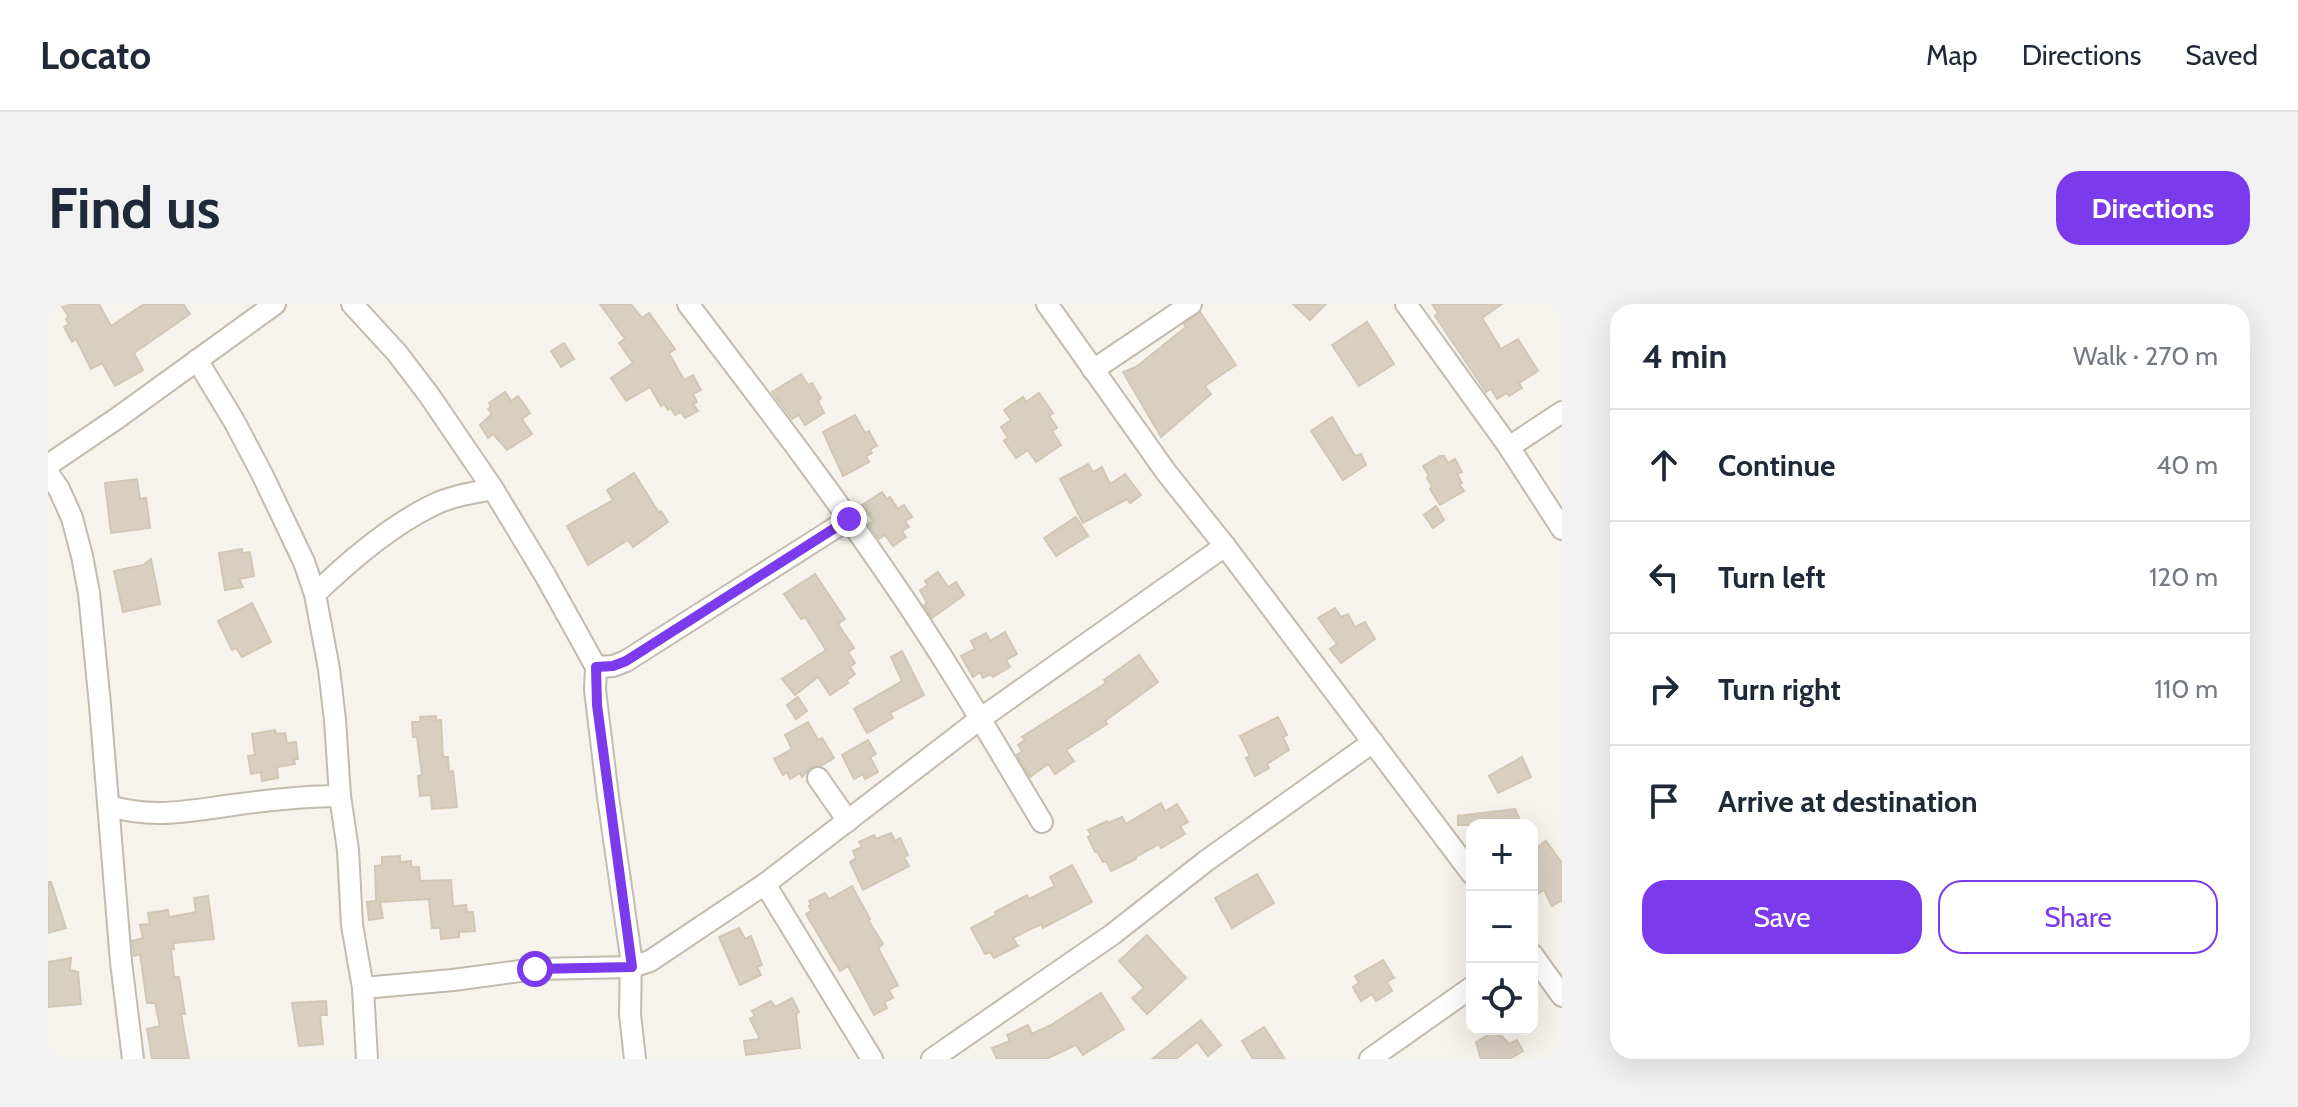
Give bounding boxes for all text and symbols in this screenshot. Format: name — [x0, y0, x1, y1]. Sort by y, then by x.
text: Locato — [40, 32, 151, 79]
text: Map — [1926, 38, 1978, 72]
text: Directions — [2022, 38, 2141, 72]
text: Saved — [2185, 38, 2258, 72]
button: Directions — [2056, 171, 2250, 245]
text: Find us — [48, 174, 221, 242]
text: 4 min — [1642, 335, 1727, 377]
text: Walk · 270 m — [2073, 340, 2218, 372]
icon: ahead — [1642, 443, 1686, 487]
text: Continue — [1718, 447, 1835, 484]
text: 40 m — [2156, 449, 2218, 481]
route end — [831, 501, 867, 537]
icon: left — [1642, 555, 1686, 599]
text: Turn left — [1718, 559, 1826, 596]
text: 120 m — [2149, 561, 2218, 593]
icon: right — [1642, 667, 1686, 711]
text: Turn right — [1718, 671, 1841, 708]
text: 110 m — [2154, 673, 2218, 705]
icon: arrive — [1642, 779, 1686, 823]
text: Arrive at destination — [1718, 783, 1978, 820]
map controls — [1466, 819, 1538, 1035]
button: + — [1466, 819, 1538, 891]
button: Save — [1642, 880, 1922, 954]
button: Share — [1938, 880, 2218, 954]
button: − — [1466, 891, 1538, 963]
route start — [517, 951, 553, 987]
button: locate — [1466, 963, 1538, 1035]

